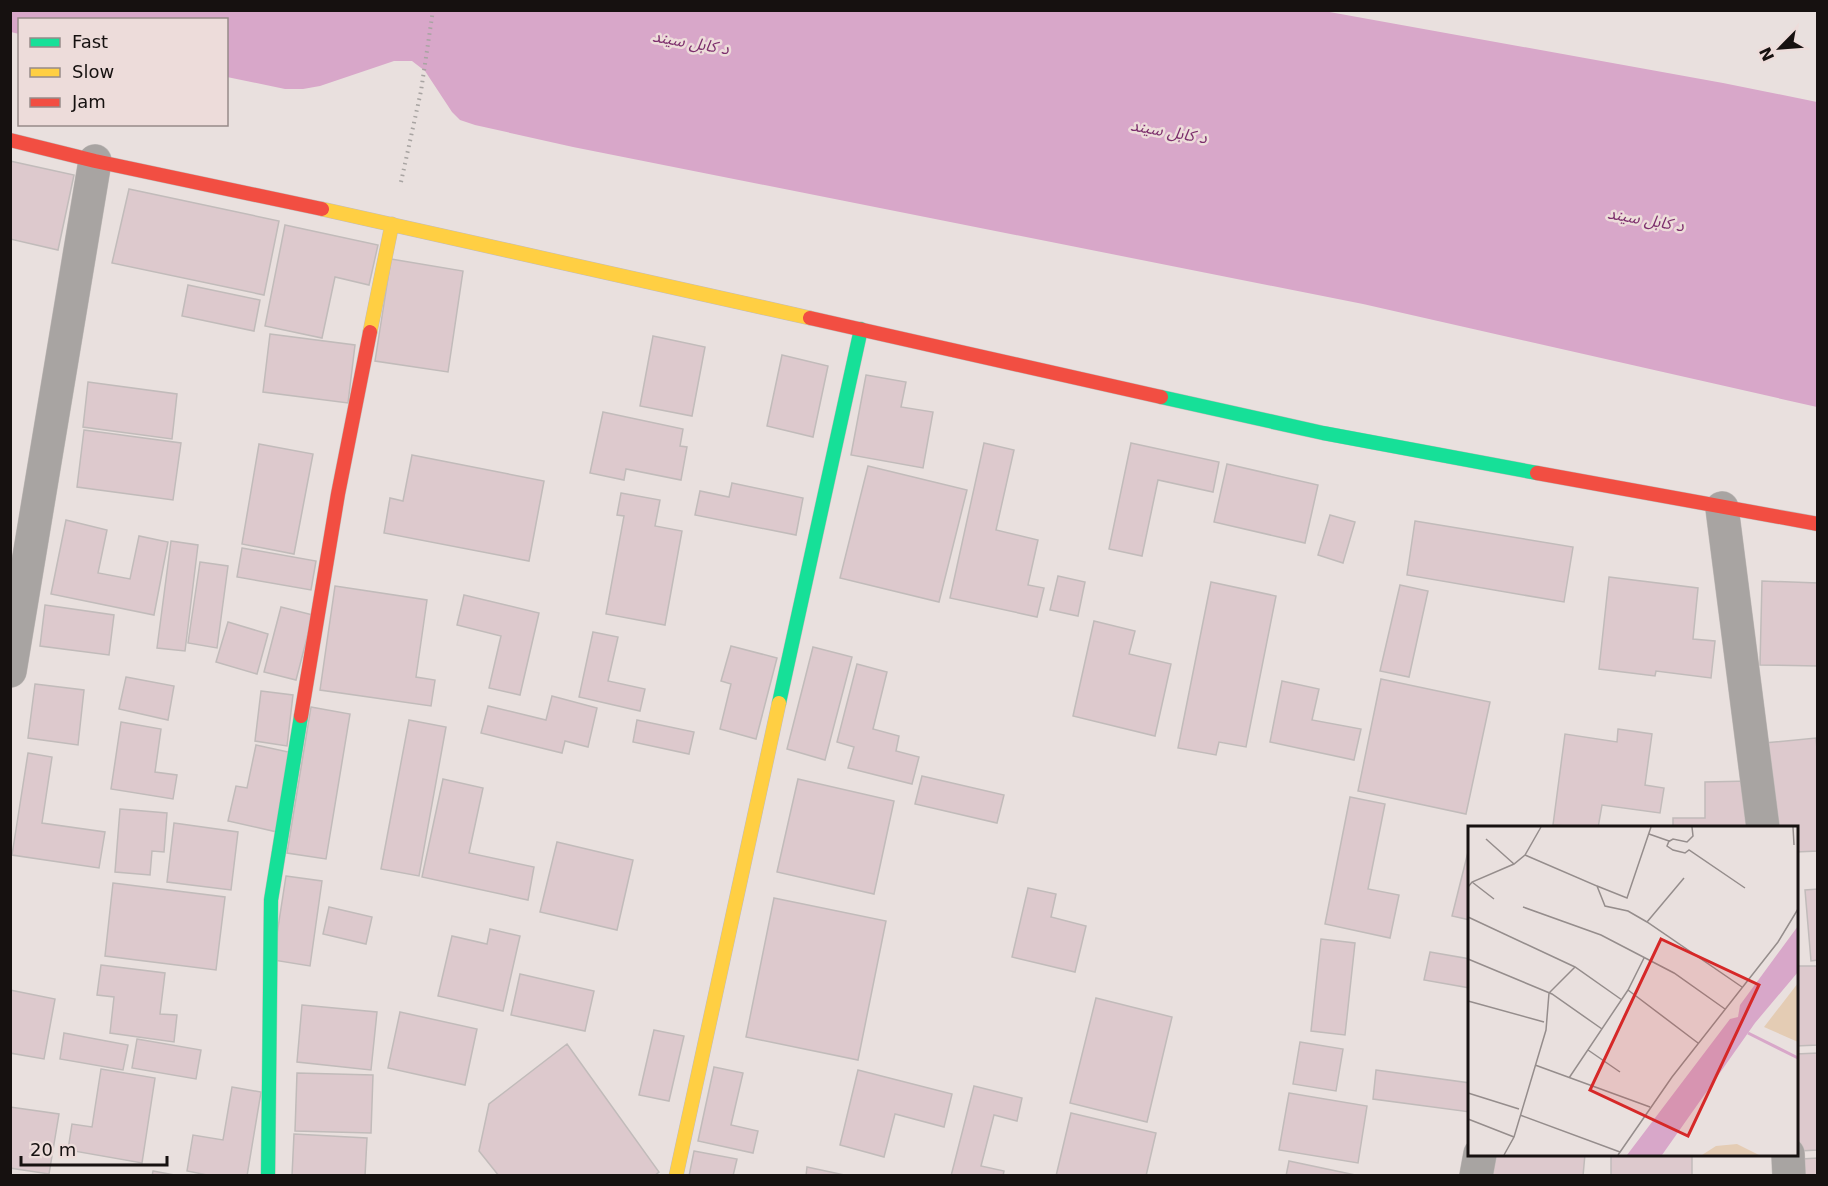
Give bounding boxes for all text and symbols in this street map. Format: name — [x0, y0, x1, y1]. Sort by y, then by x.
legend — [18, 18, 228, 126]
north arrow — [1750, 18, 1810, 78]
water label: د کابل سيند — [651, 26, 731, 59]
text: Fast — [72, 31, 108, 52]
text: N — [1755, 44, 1778, 64]
text: Slow — [72, 61, 114, 82]
text: Jam — [71, 91, 106, 112]
water label: د کابل سيند — [1129, 115, 1209, 148]
water label: د کابل سيند — [1606, 203, 1686, 236]
inset map — [1468, 826, 1798, 1156]
scale bar — [21, 1129, 166, 1167]
text: 20 m — [30, 1139, 76, 1160]

